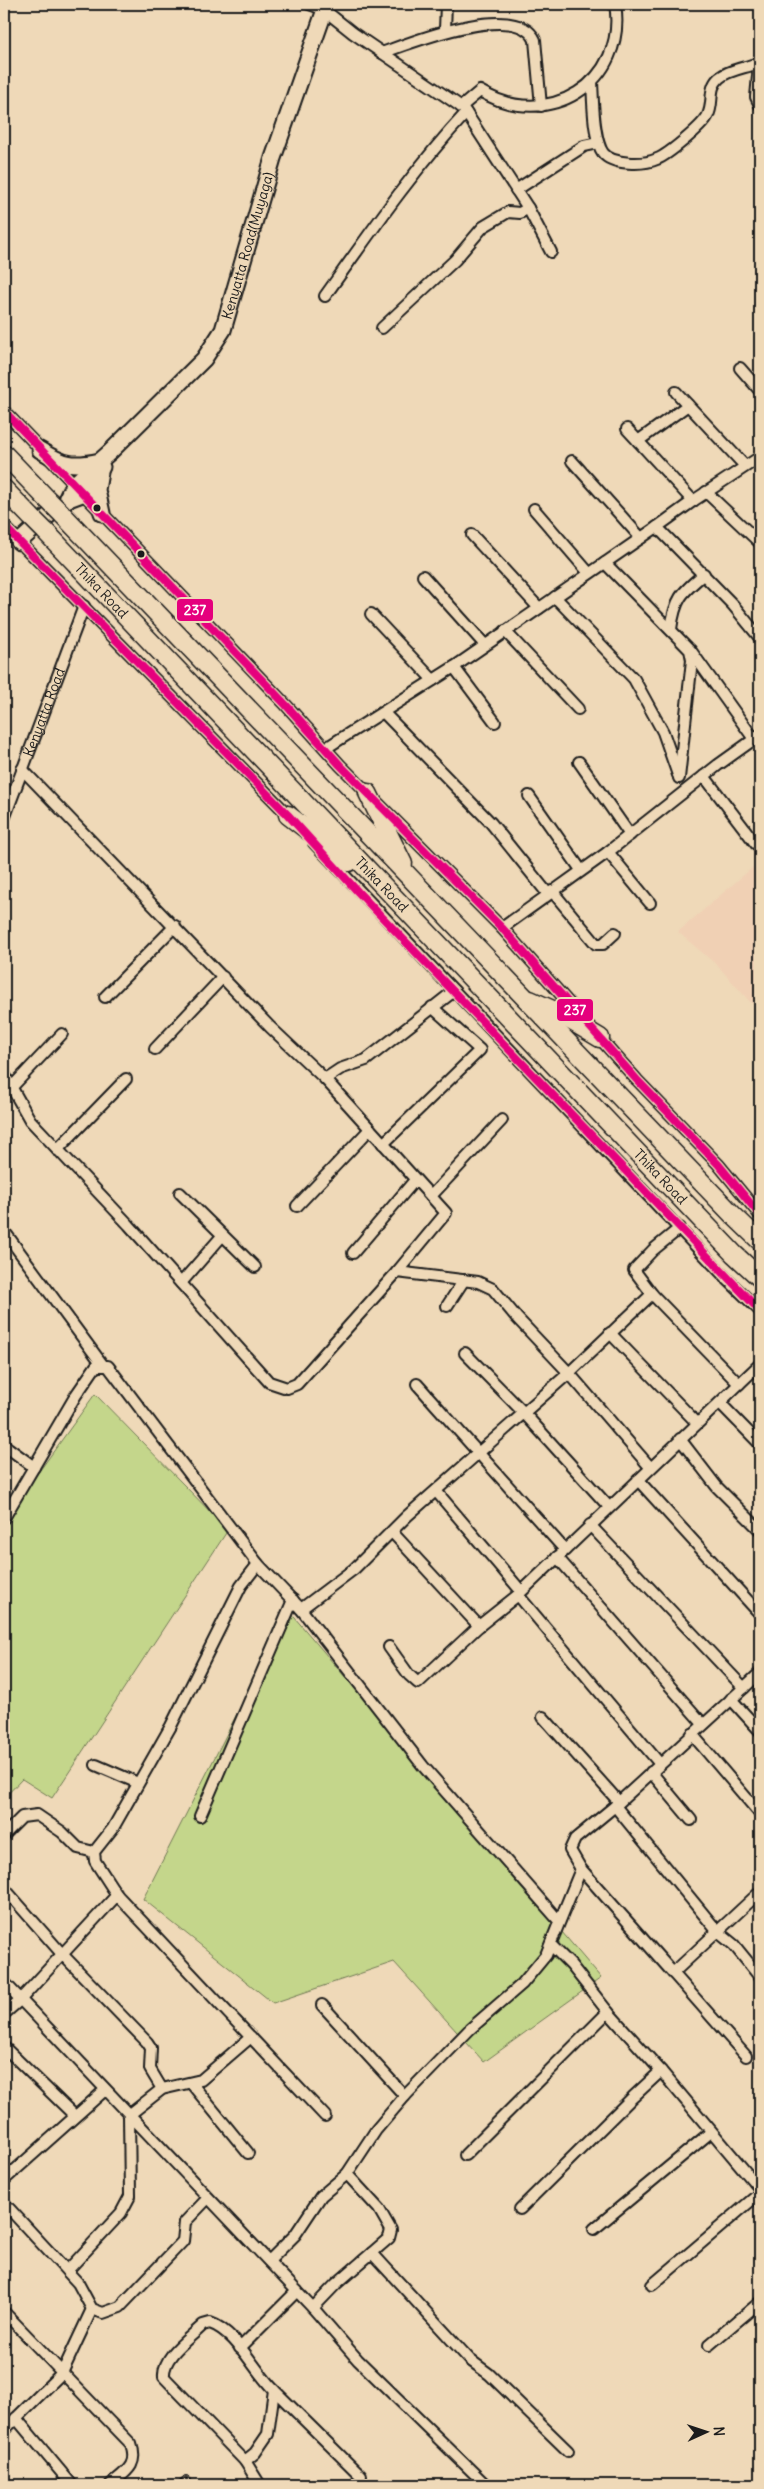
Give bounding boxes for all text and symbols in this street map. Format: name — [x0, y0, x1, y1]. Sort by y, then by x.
street label: Kenyatta Road(Muyaga) — [218, 170, 278, 321]
unlabelled marker — [92, 503, 102, 513]
unlabelled marker — [136, 549, 146, 559]
street label: Thika Road — [71, 559, 132, 622]
line badge: 237 — [176, 598, 214, 622]
text: 237 — [184, 601, 206, 619]
street label: Kenyatta Road — [19, 665, 69, 759]
street label: Thika Road — [351, 853, 412, 916]
line badge: 237 — [556, 998, 594, 1022]
text: 237 — [564, 1001, 586, 1019]
street label: Thika Road — [630, 1145, 691, 1208]
north arrow — [682, 2406, 732, 2456]
text: N — [710, 2426, 728, 2437]

